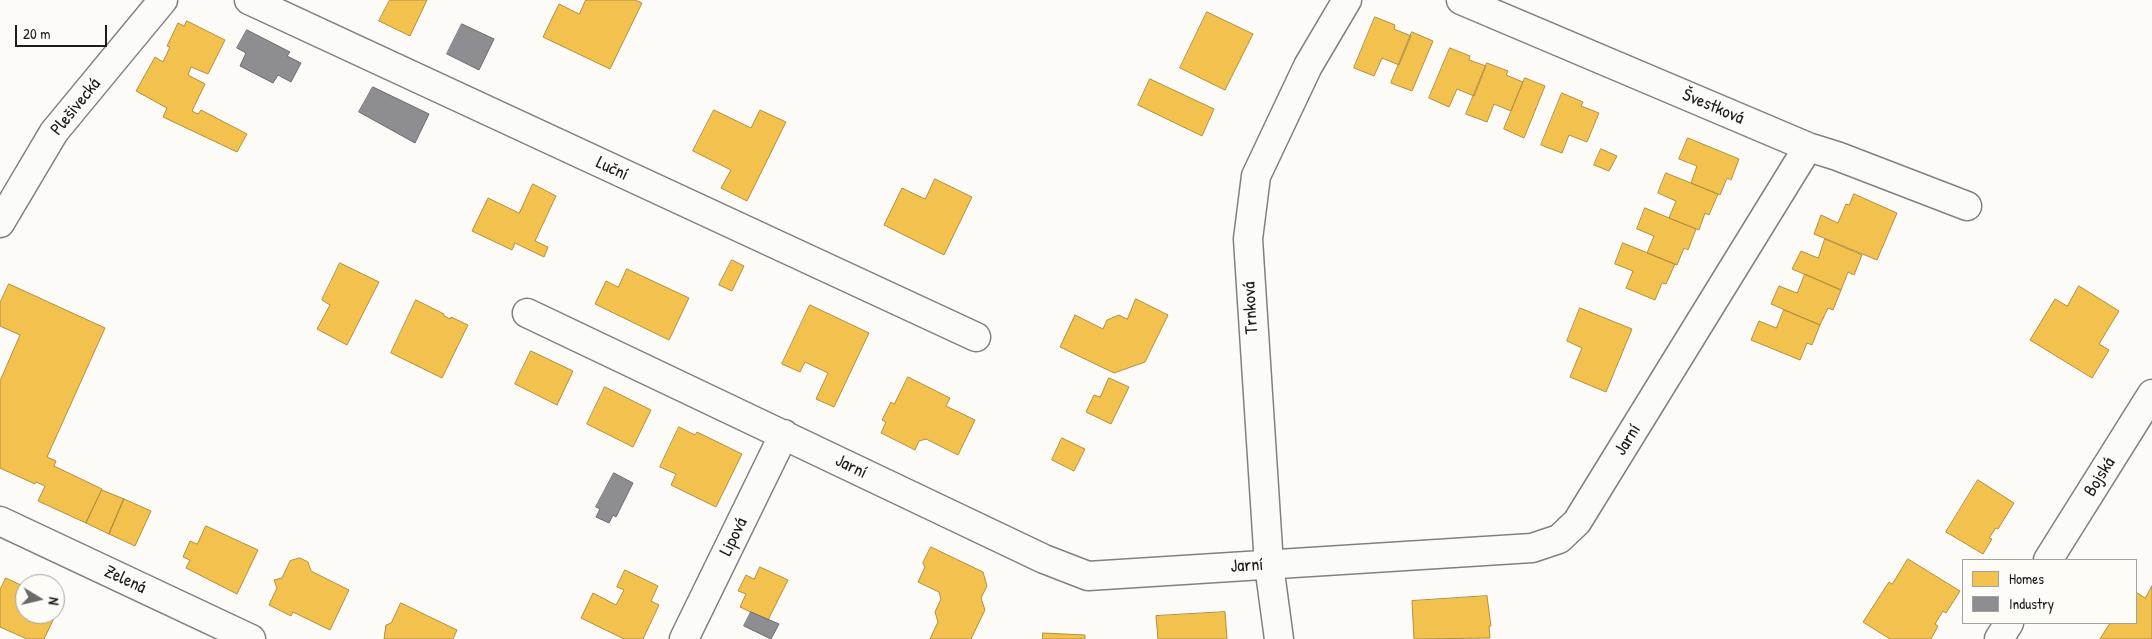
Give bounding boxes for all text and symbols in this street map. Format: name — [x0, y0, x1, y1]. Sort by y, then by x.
scale bar — [18, 15, 110, 47]
text: 20 m — [23, 23, 50, 44]
street label: Plešivecká — [46, 74, 106, 140]
street label: Švestková — [1679, 84, 1747, 130]
street label: Luční — [592, 152, 632, 186]
street label: Trnková — [1239, 281, 1263, 335]
street label: Jarní — [1610, 420, 1646, 460]
street label: Jarní — [832, 450, 870, 484]
street label: Bojská — [2080, 453, 2120, 501]
street label: Lipová — [716, 514, 752, 560]
street label: Jarní — [1230, 554, 1264, 578]
legend — [1962, 559, 2137, 624]
street label: Zelená — [101, 561, 149, 599]
text: Homes — [2009, 568, 2044, 589]
north arrow — [15, 574, 65, 624]
text: Industry — [2009, 593, 2054, 614]
text: N — [44, 596, 64, 606]

